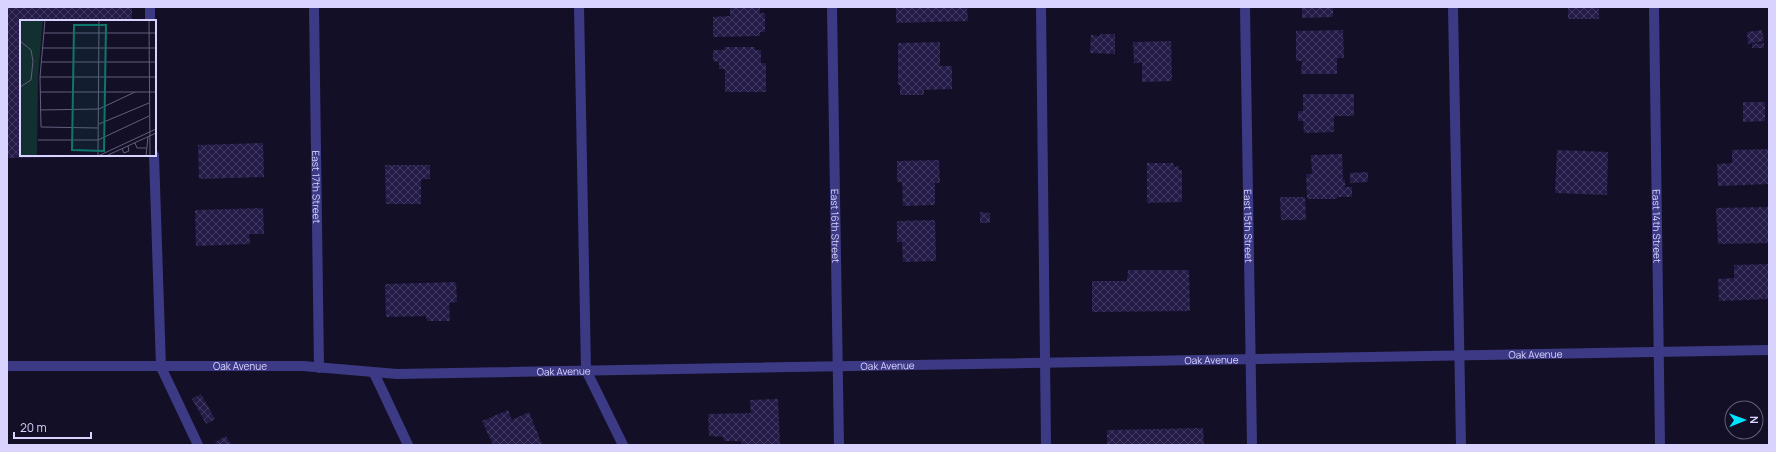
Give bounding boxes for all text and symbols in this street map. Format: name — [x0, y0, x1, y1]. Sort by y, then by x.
inset map — [20, 20, 156, 156]
street label: East 17th Street — [309, 150, 324, 224]
street label: East 16th Street — [828, 189, 843, 263]
street label: East 15th Street — [1241, 189, 1256, 263]
street label: East 14th Street — [1649, 189, 1665, 263]
street label: Oak Avenue — [1508, 347, 1563, 362]
street label: Oak Avenue — [1184, 352, 1239, 367]
street label: Oak Avenue — [860, 358, 915, 373]
street label: Oak Avenue — [213, 359, 267, 373]
street label: Oak Avenue — [536, 364, 591, 379]
north arrow — [1724, 400, 1764, 440]
scale bar — [14, 414, 91, 440]
text: N — [1747, 416, 1762, 424]
text: 20 m — [20, 419, 47, 436]

